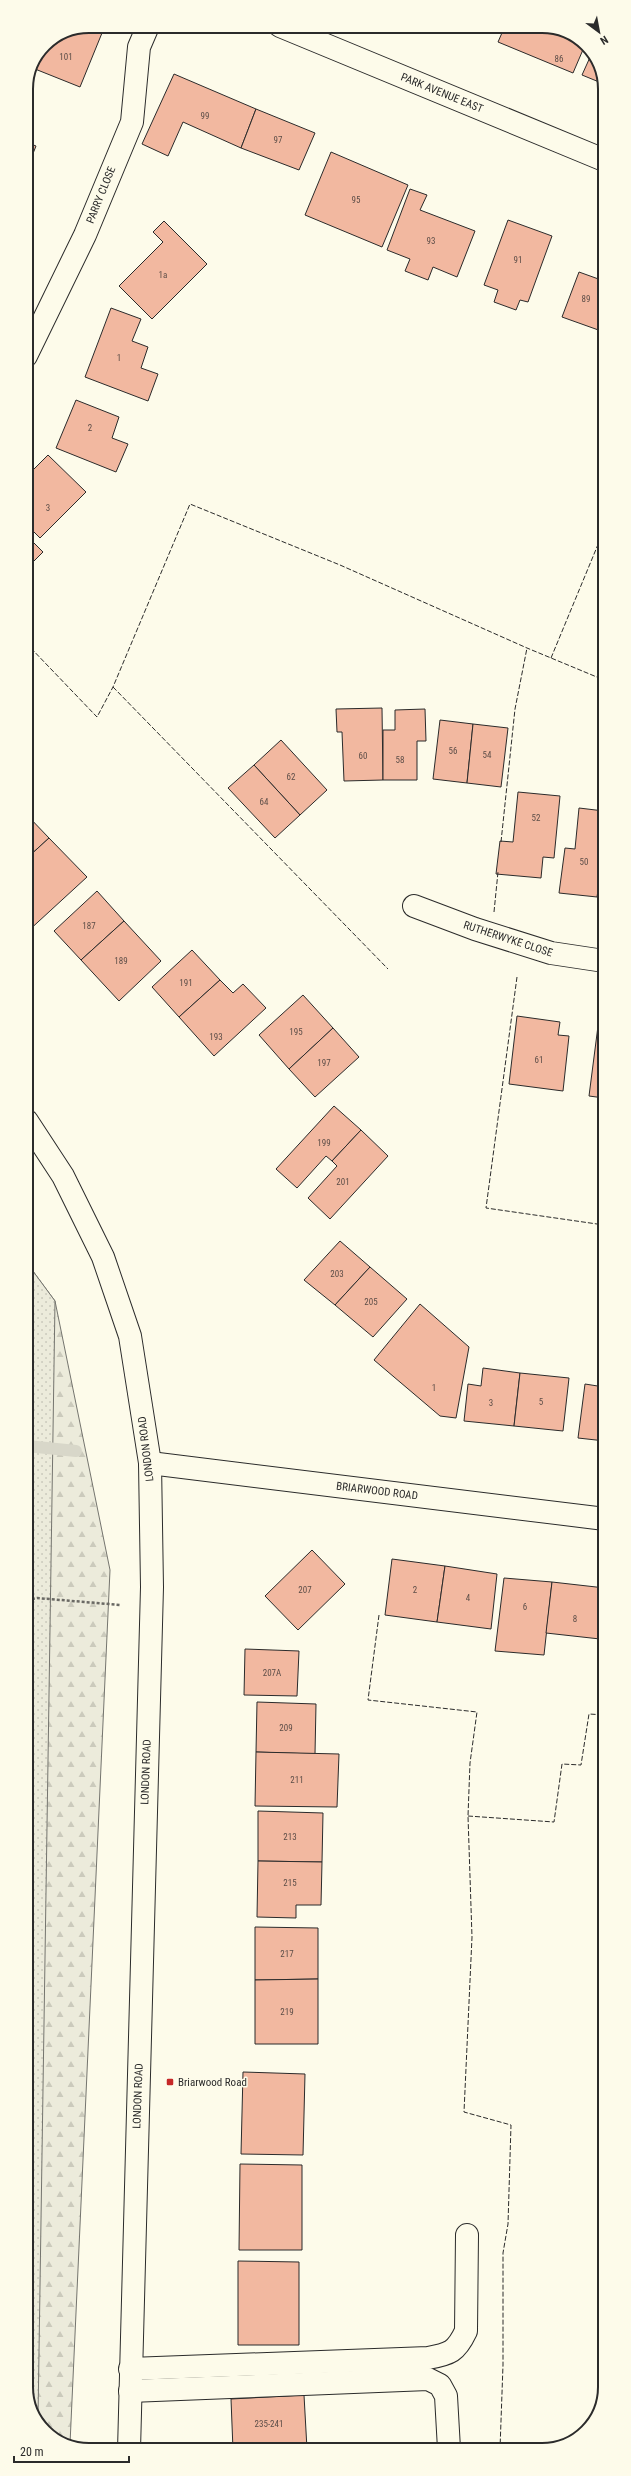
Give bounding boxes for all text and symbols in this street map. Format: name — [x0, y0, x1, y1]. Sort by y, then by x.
north arrow — [579, 12, 619, 52]
text: N — [598, 33, 610, 47]
house number: 101 — [59, 52, 73, 62]
house number: 86 — [555, 54, 563, 64]
street label: PARK AVENUE EAST — [399, 71, 485, 116]
house number: 99 — [201, 111, 209, 121]
house number: 97 — [274, 135, 283, 145]
street label: PARRY CLOSE — [84, 164, 119, 225]
house number: 95 — [352, 195, 361, 205]
house number: 93 — [427, 236, 435, 246]
house number: 91 — [514, 255, 522, 265]
house number: 1a — [159, 270, 167, 280]
house number: 89 — [582, 294, 590, 304]
house number: 1 — [117, 353, 121, 363]
house number: 2 — [88, 423, 93, 433]
house number: 3 — [46, 503, 50, 513]
house number: 56 — [449, 746, 457, 756]
house number: 54 — [483, 750, 492, 760]
house number: 60 — [359, 751, 367, 761]
house number: 58 — [396, 755, 404, 765]
house number: 62 — [287, 772, 296, 782]
house number: 64 — [260, 797, 269, 807]
house number: 52 — [532, 813, 541, 823]
house number: 50 — [580, 857, 588, 867]
street label: RUTHERWYKE CLOSE — [462, 918, 555, 960]
house number: 187 — [82, 921, 96, 931]
house number: 189 — [114, 956, 128, 966]
house number: 191 — [179, 978, 193, 988]
house number: 195 — [289, 1027, 303, 1037]
house number: 193 — [209, 1032, 223, 1042]
house number: 61 — [535, 1055, 543, 1065]
house number: 197 — [317, 1058, 331, 1068]
house number: 199 — [317, 1138, 331, 1148]
house number: 201 — [336, 1177, 350, 1187]
house number: 203 — [330, 1269, 344, 1279]
house number: 205 — [364, 1297, 378, 1307]
house number: 1 — [432, 1383, 436, 1393]
house number: 5 — [539, 1397, 544, 1407]
house number: 3 — [489, 1398, 493, 1408]
street label: LONDON ROAD — [136, 1416, 156, 1482]
street label: BRIARWOOD ROAD — [335, 1480, 419, 1502]
house number: 207 — [298, 1585, 312, 1595]
house number: 2 — [413, 1585, 418, 1595]
house number: 4 — [466, 1593, 471, 1603]
house number: 6 — [523, 1602, 527, 1612]
house number: 8 — [573, 1614, 577, 1624]
house number: 207A — [263, 1668, 281, 1678]
house number: 209 — [279, 1723, 293, 1733]
street label: LONDON ROAD — [138, 1739, 154, 1805]
house number: 211 — [290, 1775, 304, 1785]
house number: 213 — [283, 1832, 297, 1842]
house number: 215 — [283, 1878, 297, 1888]
house number: 217 — [280, 1949, 294, 1959]
house number: 219 — [280, 2007, 294, 2017]
street label: LONDON ROAD — [130, 2063, 146, 2129]
place label: Briarwood Road — [178, 2076, 247, 2089]
marker: Briarwood Road — [165, 2077, 175, 2087]
house number: 235-241 — [255, 2419, 283, 2429]
scale bar — [14, 2438, 129, 2464]
text: 20 m — [20, 2445, 44, 2459]

